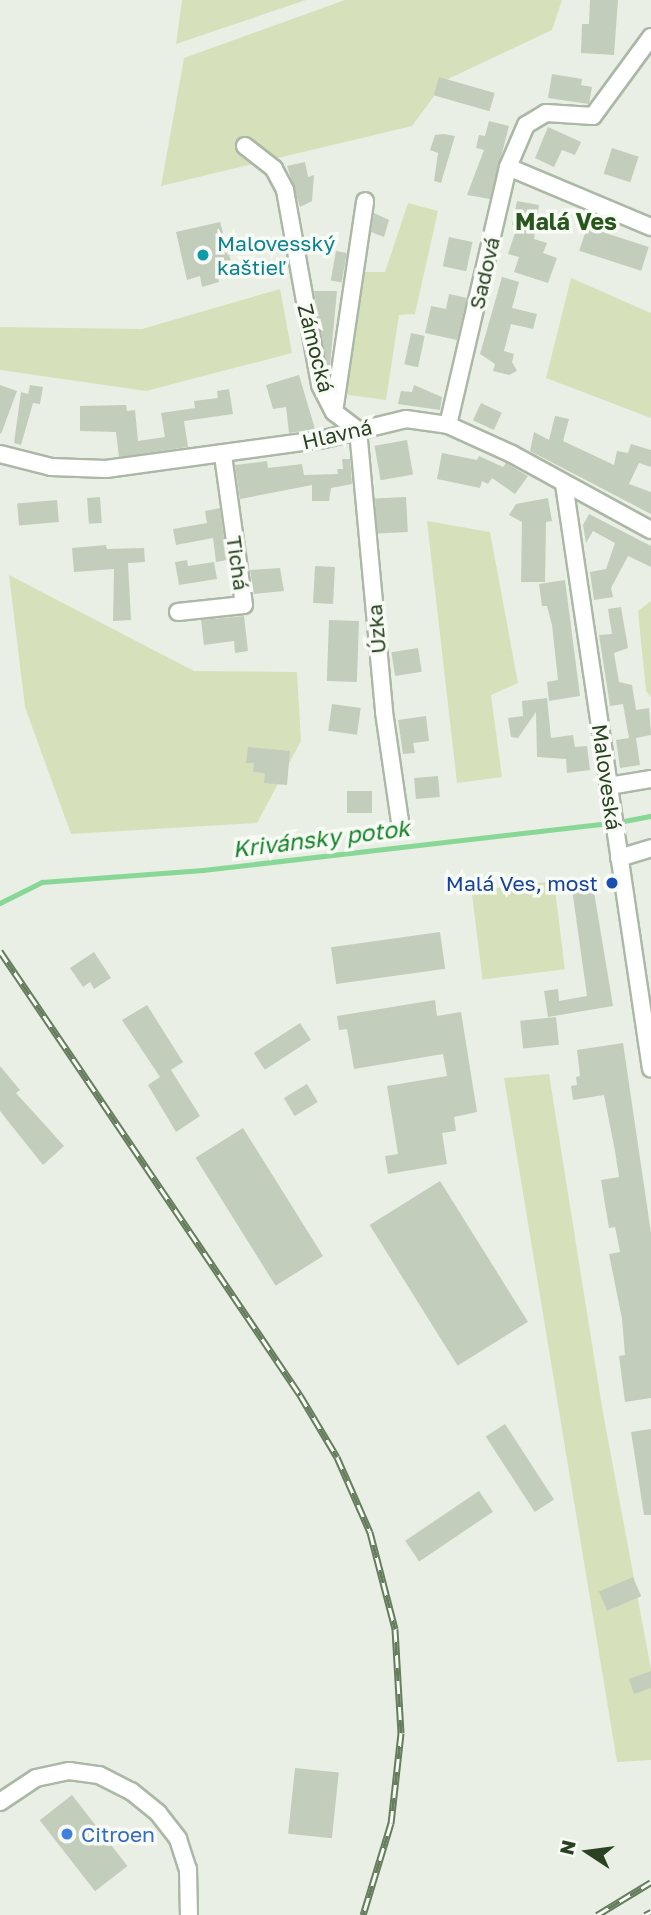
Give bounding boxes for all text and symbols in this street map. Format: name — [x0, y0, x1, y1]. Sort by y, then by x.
district label: Malá Ves — [515, 207, 617, 235]
place label: Malovesský kaštieľ — [217, 230, 335, 280]
street label: Sadová — [463, 234, 505, 312]
marker: Malovesský kaštieľ — [195, 247, 211, 263]
street label: Zámocká — [293, 301, 339, 395]
street label: Hlavná — [300, 414, 374, 454]
street label: Tichá — [222, 534, 254, 592]
street label: Úzka — [361, 603, 391, 655]
street label: Maloveská — [587, 722, 627, 832]
water label: Krivánsky potok — [231, 813, 411, 863]
place label: Malá Ves, most — [446, 870, 598, 896]
marker: Malá Ves, most — [604, 875, 620, 891]
north arrow — [553, 1817, 623, 1887]
place label: Citroen — [81, 1821, 155, 1847]
marker: Citroen — [59, 1826, 75, 1842]
text: N — [554, 1838, 580, 1857]

